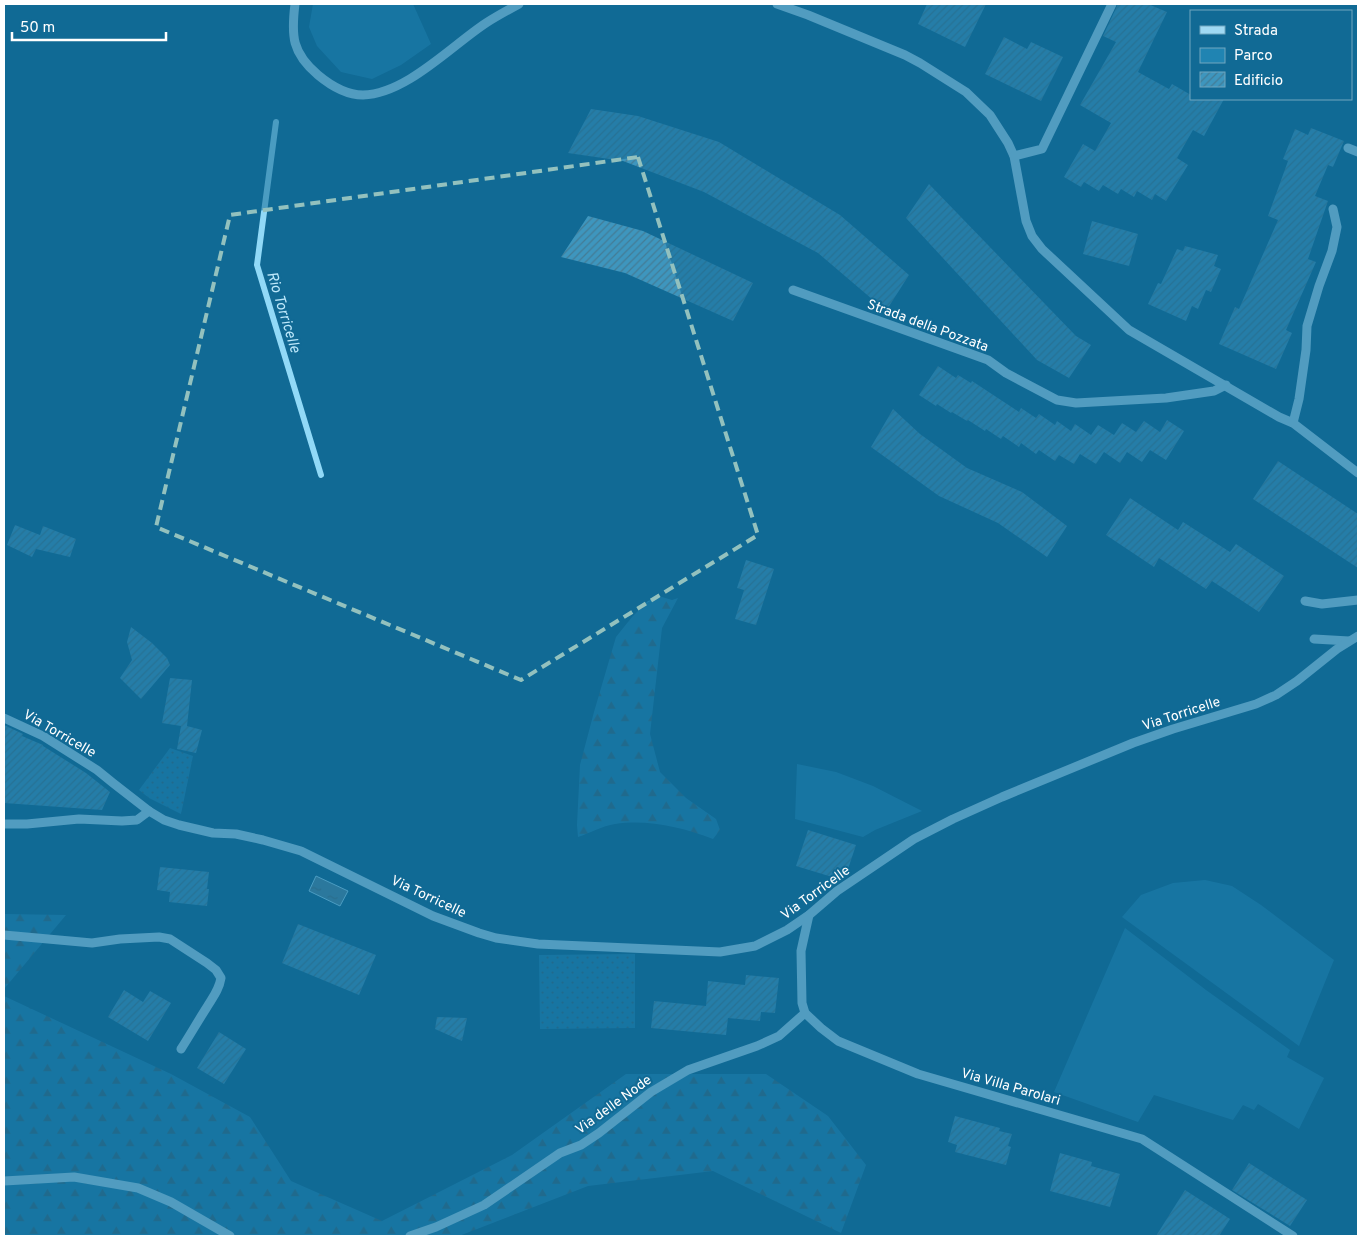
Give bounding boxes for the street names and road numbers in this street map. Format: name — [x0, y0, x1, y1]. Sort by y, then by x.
street label: Strada della Pozzata — [864, 297, 991, 356]
street label: Via Torricelle — [1140, 694, 1223, 735]
street label: Via Torricelle — [20, 707, 99, 762]
street label: Via Torricelle — [778, 862, 854, 924]
street label: Via Torricelle — [388, 872, 469, 922]
street label: Via Villa Parolari — [959, 1065, 1062, 1110]
street label: Via delle Node — [572, 1072, 655, 1139]

